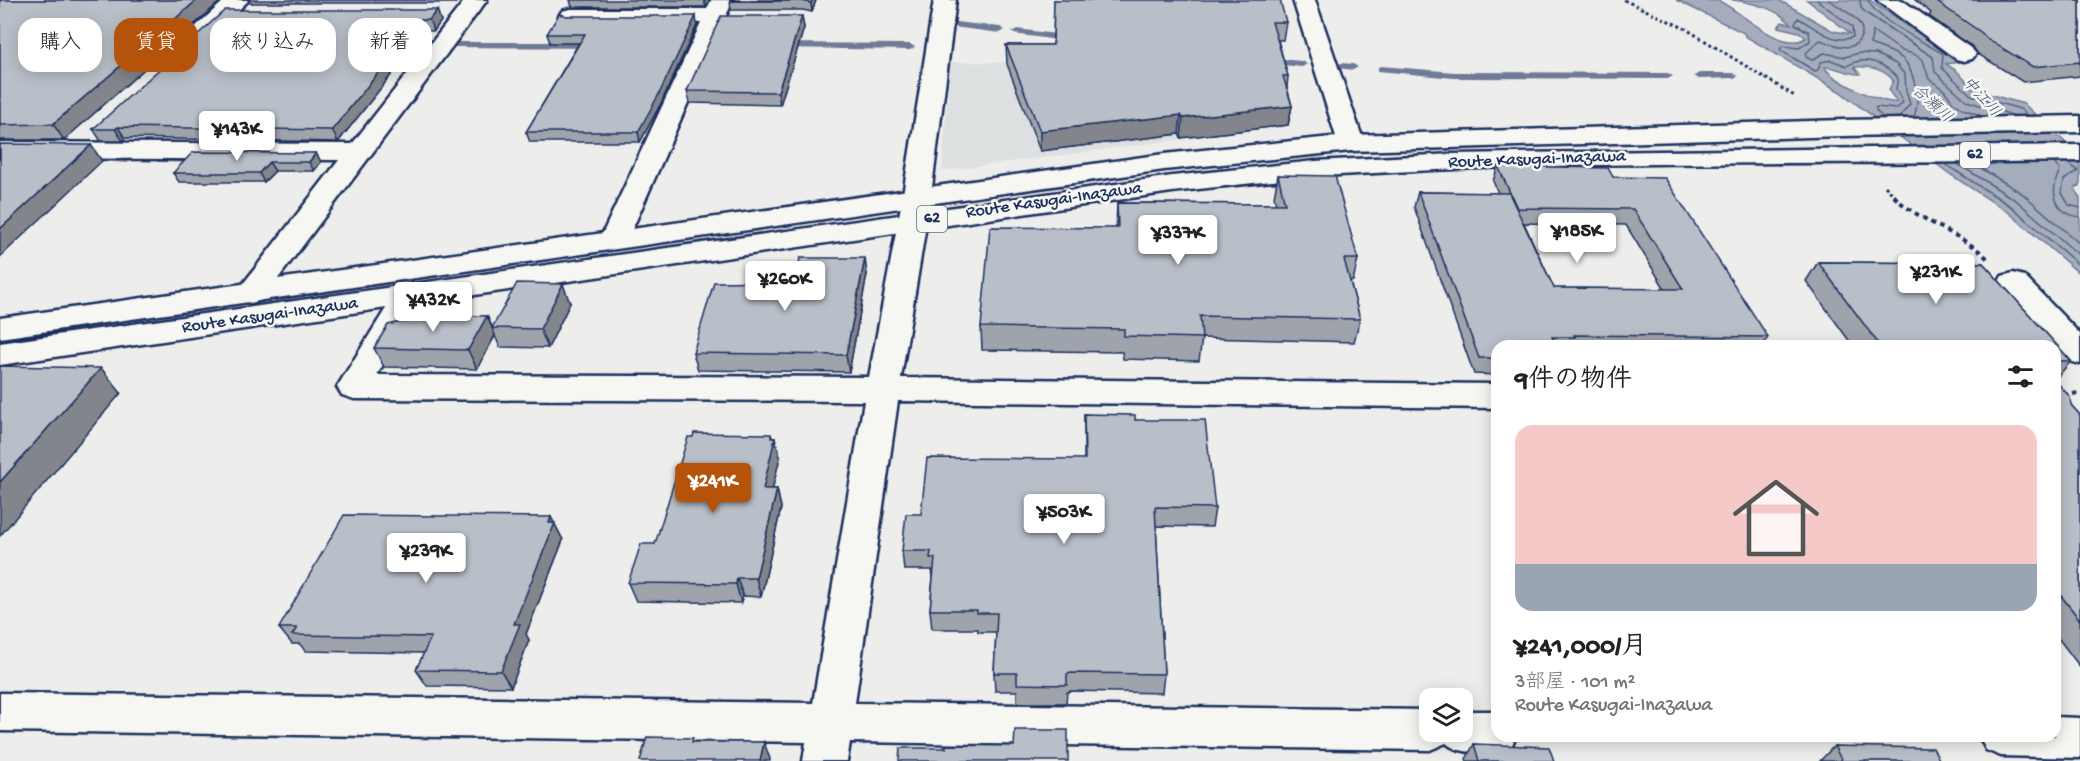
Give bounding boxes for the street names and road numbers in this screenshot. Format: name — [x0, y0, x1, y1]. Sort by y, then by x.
road number: 62 — [1960, 142, 1990, 168]
street label: Route Kasugai-Inazawa — [1448, 146, 1627, 174]
street label: Route Kasugai-Inazawa — [965, 178, 1144, 224]
road number: 62 — [917, 206, 947, 232]
street label: Route Kasugai-Inazawa — [181, 293, 360, 339]

